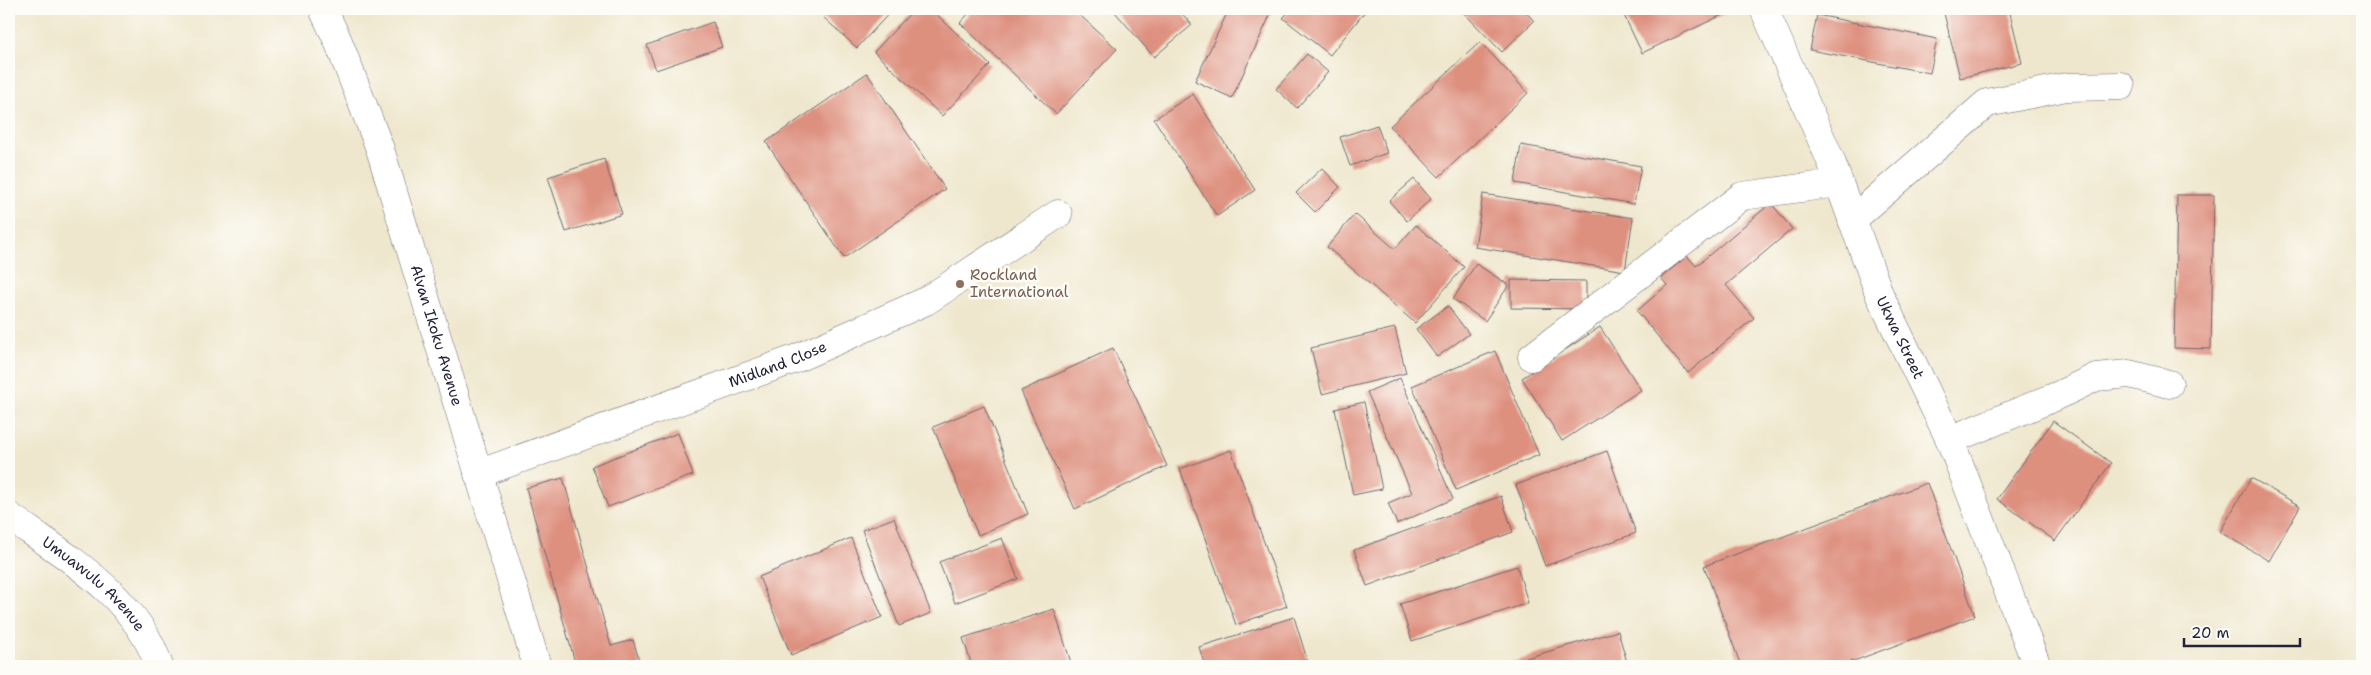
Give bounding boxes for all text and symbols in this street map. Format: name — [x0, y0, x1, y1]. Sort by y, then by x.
street label: Alvan Ikoku Avenue — [406, 262, 467, 408]
place label: Rockland International — [970, 265, 1069, 302]
marker: Rockland International — [954, 278, 966, 290]
street label: Ukwa Street — [1872, 293, 1929, 382]
street label: Midland Close — [726, 336, 830, 392]
street label: Umuawulu Avenue — [38, 532, 150, 635]
scale bar — [2184, 615, 2300, 647]
text: 20 m — [2191, 623, 2230, 643]

